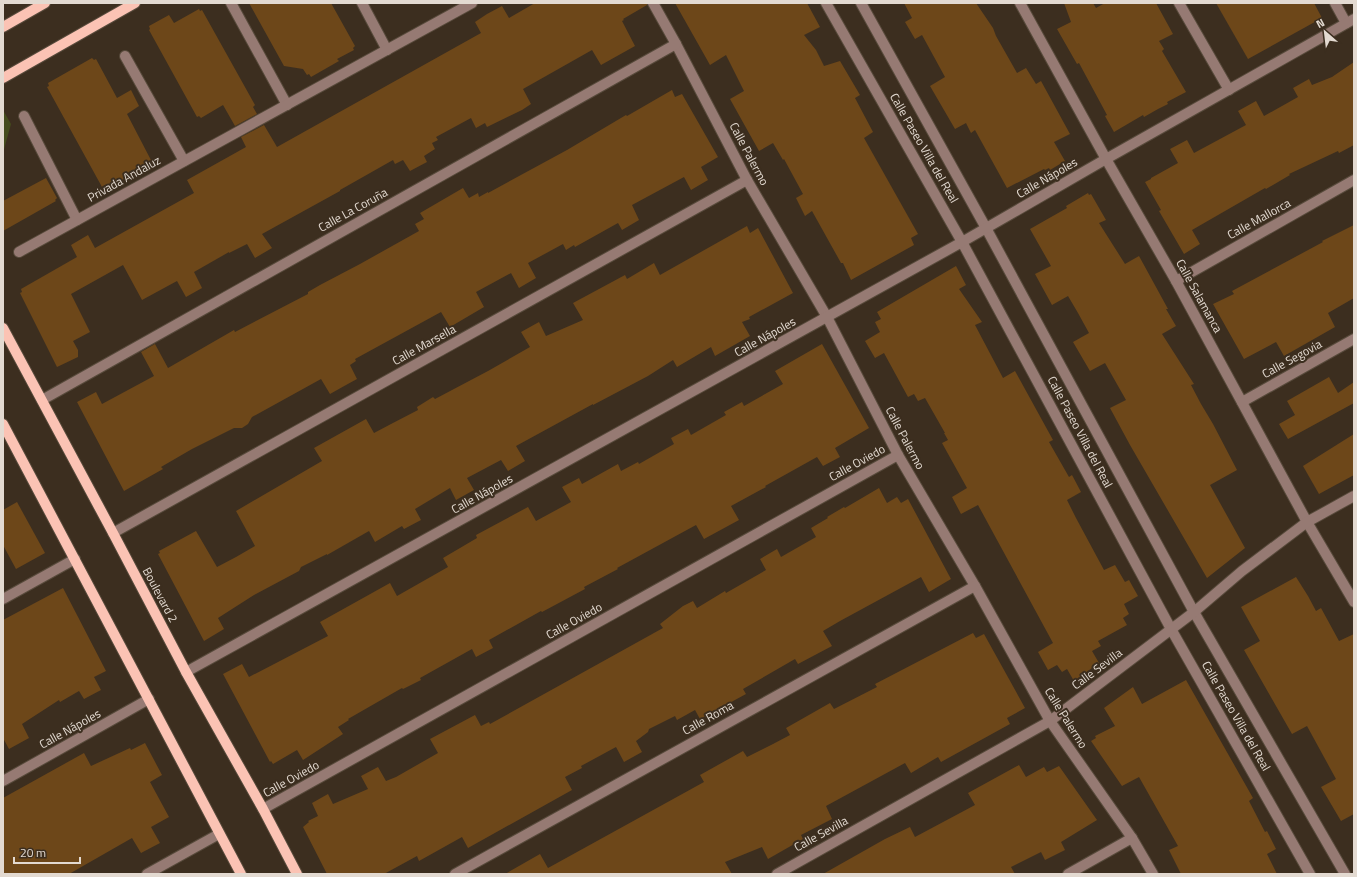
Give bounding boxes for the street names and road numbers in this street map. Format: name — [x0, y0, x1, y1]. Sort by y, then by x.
street label: Calle Paseo Villa del Real — [885, 89, 964, 206]
street label: Calle Palermo — [725, 119, 774, 189]
street label: Privada Andaluz — [84, 151, 164, 207]
street label: Calle Nápoles — [1013, 152, 1081, 203]
street label: Calle La Coruña — [315, 183, 391, 237]
street label: Calle Mallorca — [1224, 193, 1294, 244]
street label: Calle Salamanca — [1171, 255, 1228, 336]
street label: Calle Nápoles — [730, 312, 799, 361]
street label: Calle Marsella — [388, 319, 459, 370]
street label: Calle Segovia — [1258, 334, 1325, 383]
street label: Calle Paseo Villa del Real — [1043, 372, 1118, 491]
street label: Calle Palermo — [881, 403, 930, 473]
street label: Calle Oviedo — [825, 439, 888, 486]
street label: Calle Nápoles — [447, 469, 516, 518]
street label: Boulevard 2 — [138, 564, 183, 626]
street label: Calle Oviedo — [542, 597, 605, 644]
street label: Calle Sevilla — [1067, 643, 1126, 694]
street label: Calle Paseo Villa del Real — [1197, 657, 1276, 774]
street label: Calle Palermo — [1040, 683, 1093, 752]
street label: Calle Roma — [678, 696, 737, 740]
street label: Calle Nápoles — [35, 704, 104, 753]
street label: Calle Oviedo — [259, 755, 322, 802]
street label: Calle Sevilla — [790, 811, 851, 856]

